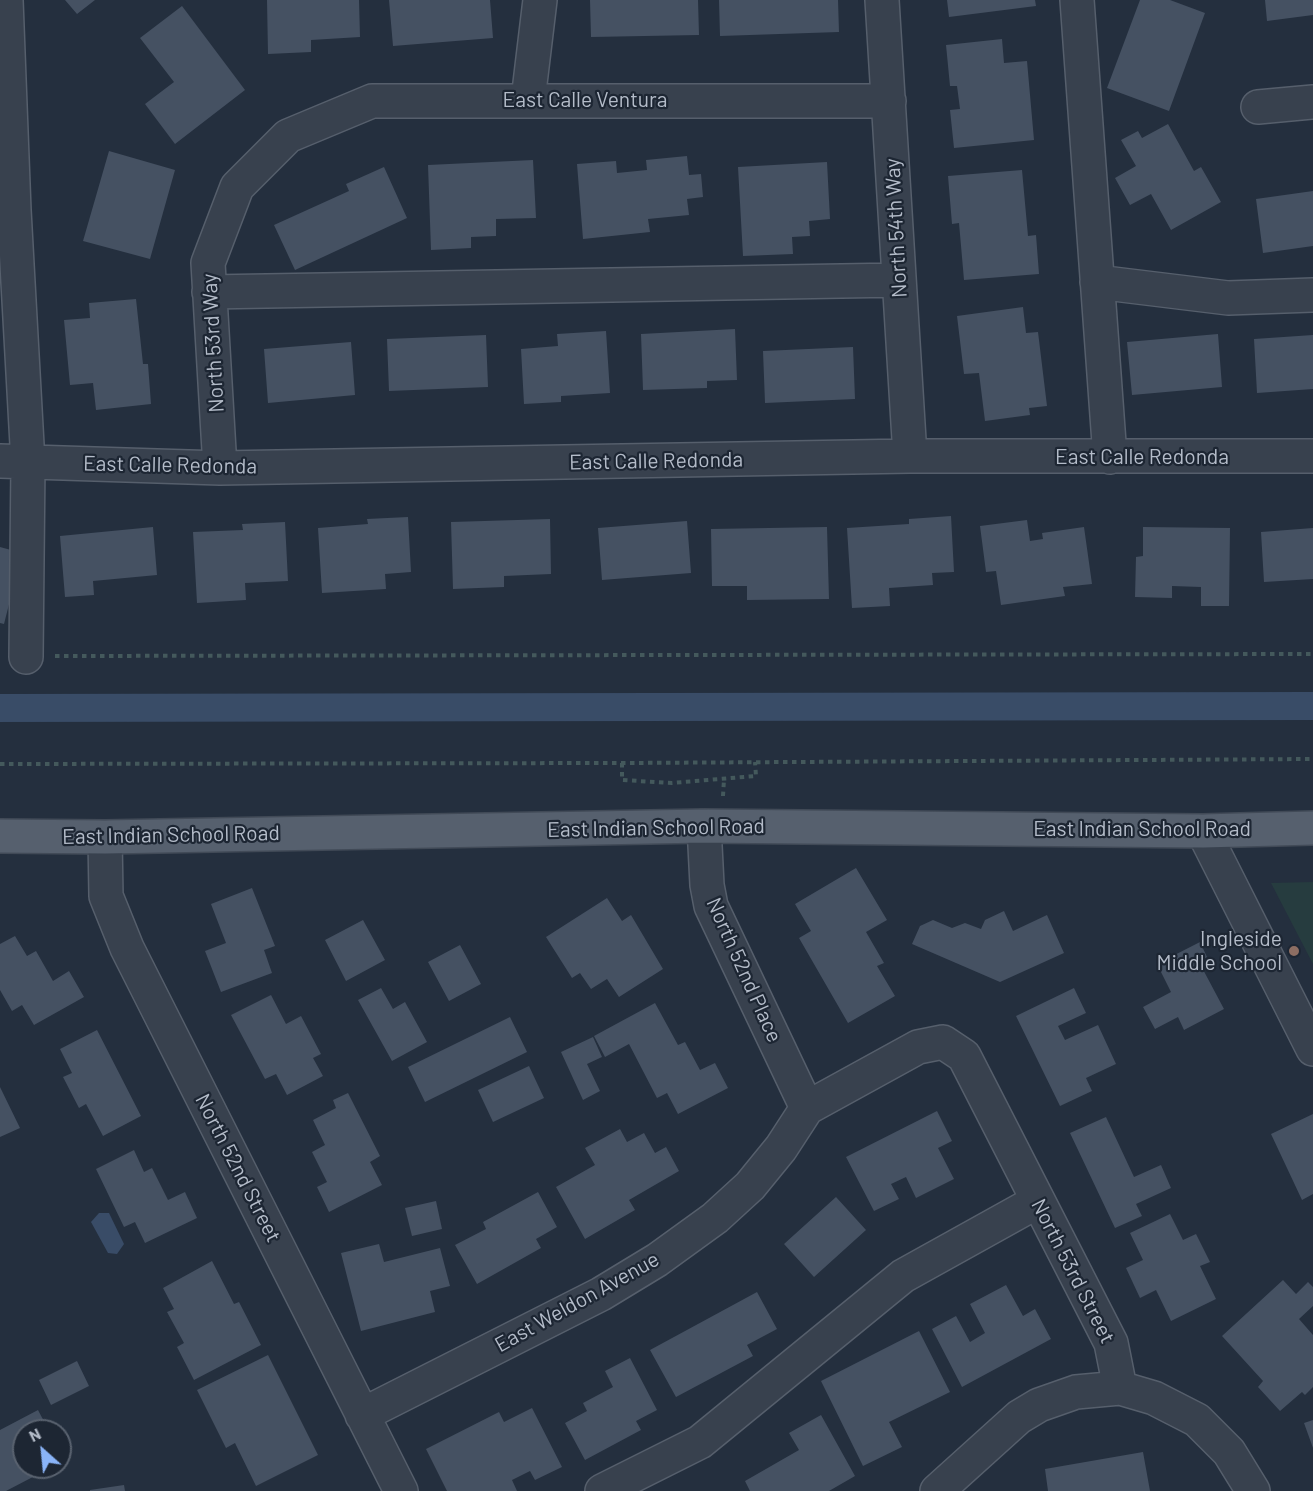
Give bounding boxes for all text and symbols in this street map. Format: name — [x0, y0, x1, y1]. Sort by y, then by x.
street label: East Calle Ventura — [503, 87, 667, 113]
street label: North 54th Way — [880, 157, 912, 299]
street label: North 53rd Way — [197, 273, 229, 413]
street label: East Calle Redonda — [1055, 444, 1229, 470]
street label: East Calle Redonda — [569, 447, 743, 475]
street label: East Calle Redonda — [83, 451, 257, 479]
street label: East Indian School Road — [547, 814, 765, 842]
street label: East Indian School Road — [1033, 816, 1251, 842]
street label: East Indian School Road — [62, 821, 280, 849]
street label: North 52nd Place — [701, 894, 787, 1046]
place label: Ingleside Middle School — [1156, 926, 1282, 976]
marker: Ingleside Middle School — [1287, 944, 1301, 958]
street label: North 52nd Street — [190, 1090, 286, 1246]
street label: North 53rd Street — [1026, 1194, 1120, 1348]
street label: East Weldon Avenue — [490, 1246, 664, 1358]
north arrow — [12, 1419, 72, 1479]
text: N — [25, 1423, 44, 1445]

